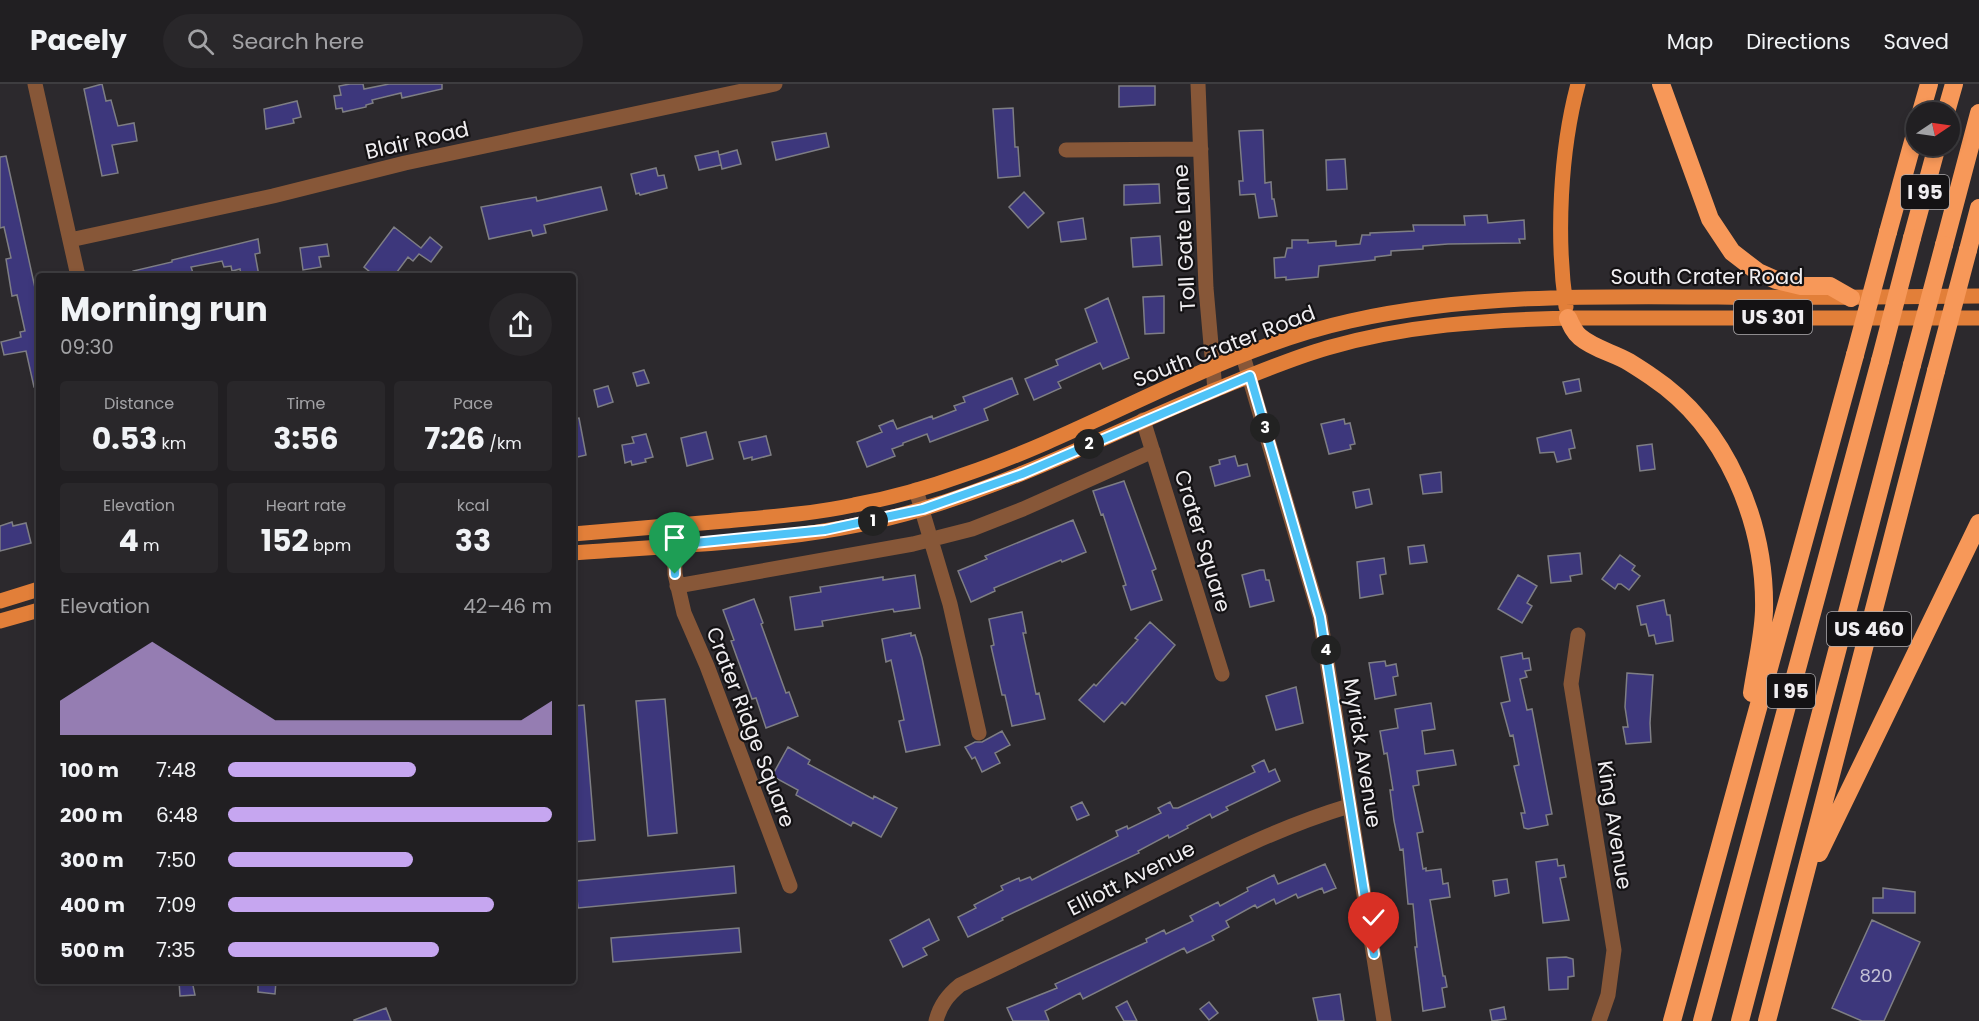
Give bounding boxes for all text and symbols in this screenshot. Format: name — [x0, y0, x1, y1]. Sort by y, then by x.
search box — [163, 14, 583, 68]
text: Pacely — [30, 21, 127, 60]
icon: search — [184, 25, 217, 58]
text: Search here — [232, 26, 364, 57]
text: Map — [1667, 27, 1713, 56]
text: Directions — [1746, 27, 1850, 56]
text: Saved — [1883, 27, 1949, 56]
north arrow — [1906, 102, 1960, 156]
map controls — [1906, 102, 1960, 156]
street label: Blair Road — [362, 114, 472, 166]
street label: Toll Gate Lane — [1166, 164, 1202, 312]
road number: I 95 — [1901, 175, 1949, 209]
street label: South Crater Road — [1611, 262, 1803, 291]
text: Morning run — [60, 286, 268, 333]
button: share — [489, 293, 552, 356]
street label: South Crater Road — [1129, 298, 1319, 394]
road number: US 301 — [1734, 300, 1812, 334]
text: 09:30 — [60, 333, 114, 361]
text: Distance — [104, 392, 174, 415]
text: Time — [287, 392, 326, 415]
text: Pace — [453, 392, 493, 415]
pin: 3 — [1250, 413, 1280, 443]
text: 3 — [1260, 416, 1270, 439]
text: 0.53 — [92, 417, 157, 460]
text: 3:56 — [273, 417, 339, 460]
text: 7:26 — [424, 417, 485, 460]
pin: 2 — [1074, 429, 1104, 459]
text: km — [157, 432, 186, 455]
text: /km — [485, 432, 522, 455]
text: 2 — [1084, 432, 1094, 455]
street label: Crater Square — [1168, 466, 1238, 616]
text: Elevation — [103, 494, 175, 517]
text: Heart rate — [266, 494, 346, 517]
text: kcal — [457, 494, 489, 517]
pin: 1 — [858, 506, 888, 536]
text: 1 — [870, 509, 876, 532]
pin — [649, 512, 700, 574]
text: 4 — [118, 519, 139, 562]
text: 152 — [261, 519, 309, 562]
text: 33 — [455, 519, 491, 562]
icon: arrive — [658, 521, 691, 554]
text: m — [139, 534, 160, 557]
text: bpm — [309, 534, 351, 557]
text: Elevation — [60, 592, 150, 620]
text: 42–46 m — [463, 592, 552, 620]
road number: US 460 — [1827, 612, 1911, 646]
street label: Crater Ridge Square — [699, 623, 803, 831]
pin: 4 — [1311, 635, 1341, 665]
text: 4 — [1321, 638, 1331, 661]
road number: I 95 — [1767, 674, 1815, 708]
street label: Myrick Avenue — [1337, 676, 1389, 830]
text: 100 m — [60, 756, 119, 784]
text: 7:48 — [156, 756, 196, 784]
street label: King Avenue — [1591, 759, 1639, 891]
text: 200 m — [60, 801, 123, 829]
text: 6:48 — [156, 801, 198, 829]
street label: Elliott Avenue — [1062, 833, 1200, 923]
text: 300 m — [60, 846, 124, 874]
text: 7:50 — [156, 846, 196, 874]
text: 400 m — [60, 891, 125, 919]
text: 7:09 — [156, 891, 196, 919]
pin — [1348, 892, 1399, 954]
icon: check — [1357, 901, 1390, 934]
text: 500 m — [60, 936, 125, 964]
text: 7:35 — [156, 936, 196, 964]
house number: 820 — [1859, 963, 1893, 988]

